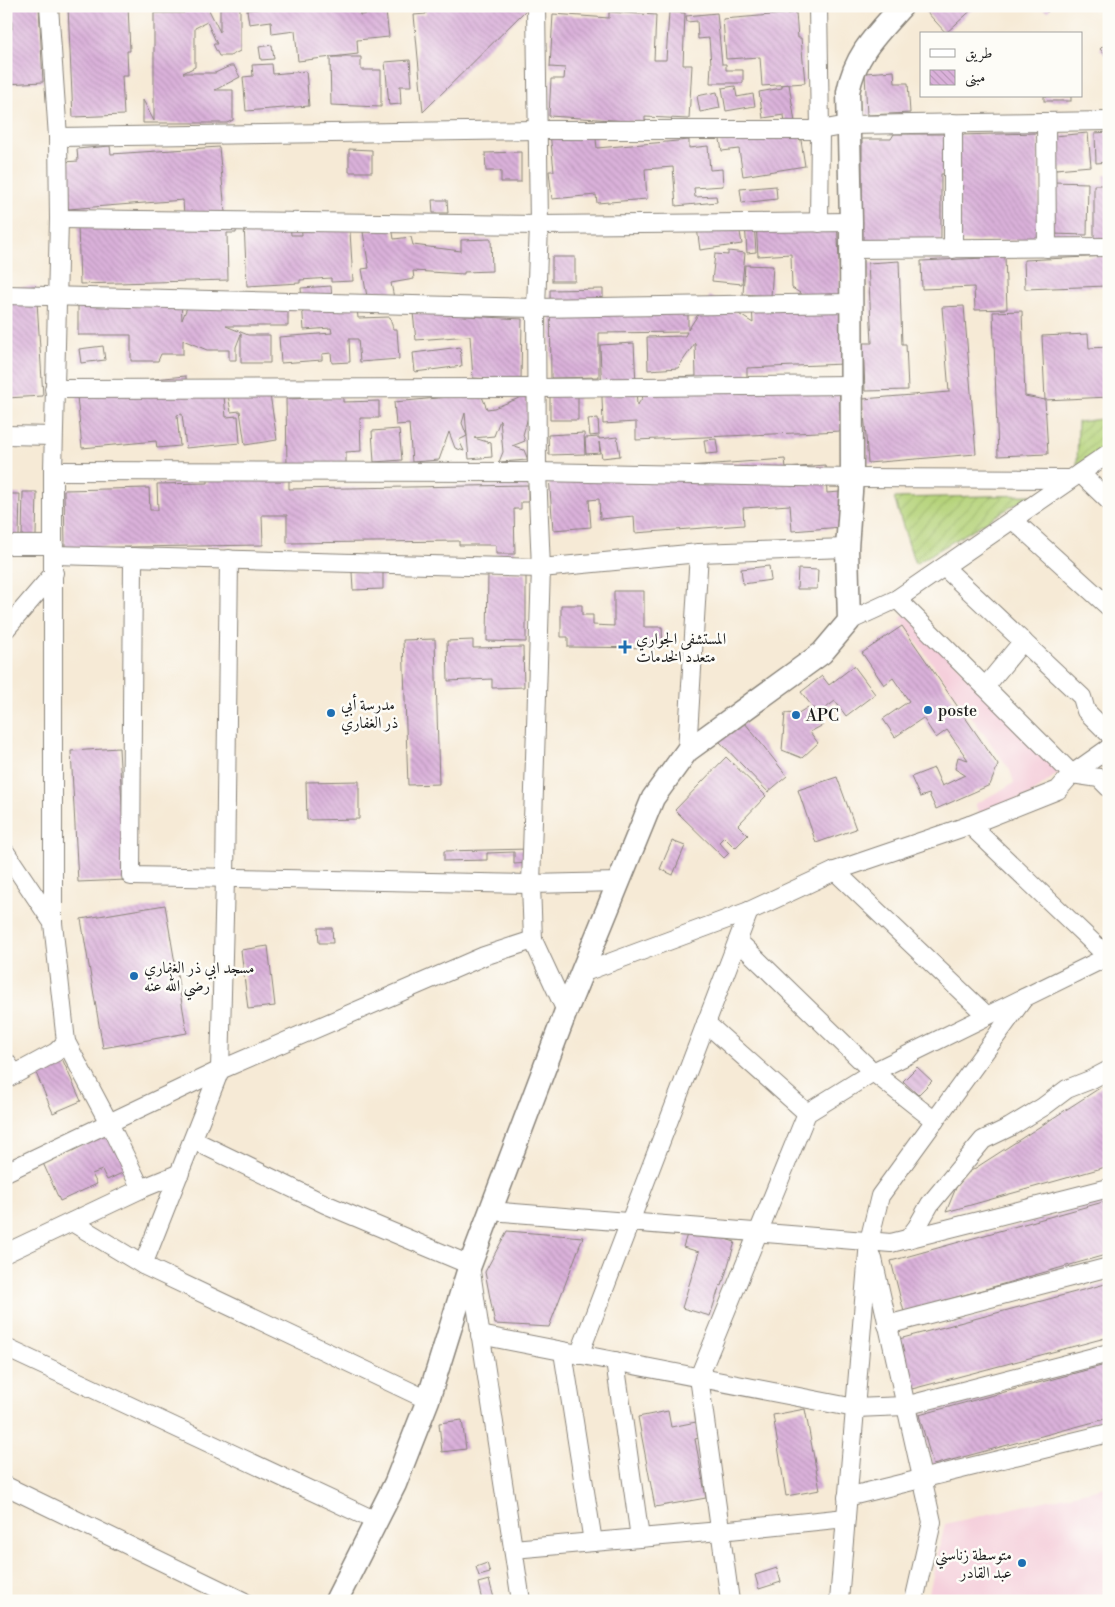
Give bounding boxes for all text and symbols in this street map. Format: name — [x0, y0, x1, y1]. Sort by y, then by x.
legend — [920, 32, 1082, 98]
text: طريق — [965, 44, 992, 63]
text: مبنى — [965, 68, 985, 88]
place label: المستشفى الجواري متعدد الخدمات — [636, 629, 726, 667]
marker: المستشفى الجواري متعدد الخدمات — [618, 640, 632, 654]
place label: مدرسة أبي ذر الغفاري — [341, 693, 398, 735]
place label: poste — [938, 701, 977, 721]
marker: poste — [922, 704, 934, 716]
place label: APC — [805, 706, 839, 726]
marker: مدرسة أبي ذر الغفاري — [325, 707, 337, 719]
marker: APC — [790, 709, 802, 721]
place label: مسجد ابي ذر الغفاري رضي الله عنه — [144, 958, 255, 1001]
marker: مسجد ابي ذر الغفاري رضي الله عنه — [128, 970, 140, 982]
place label: متوسطة زناسني عبد القادر — [935, 1545, 1012, 1583]
marker: متوسطة زناسني عبد القادر — [1016, 1557, 1028, 1569]

